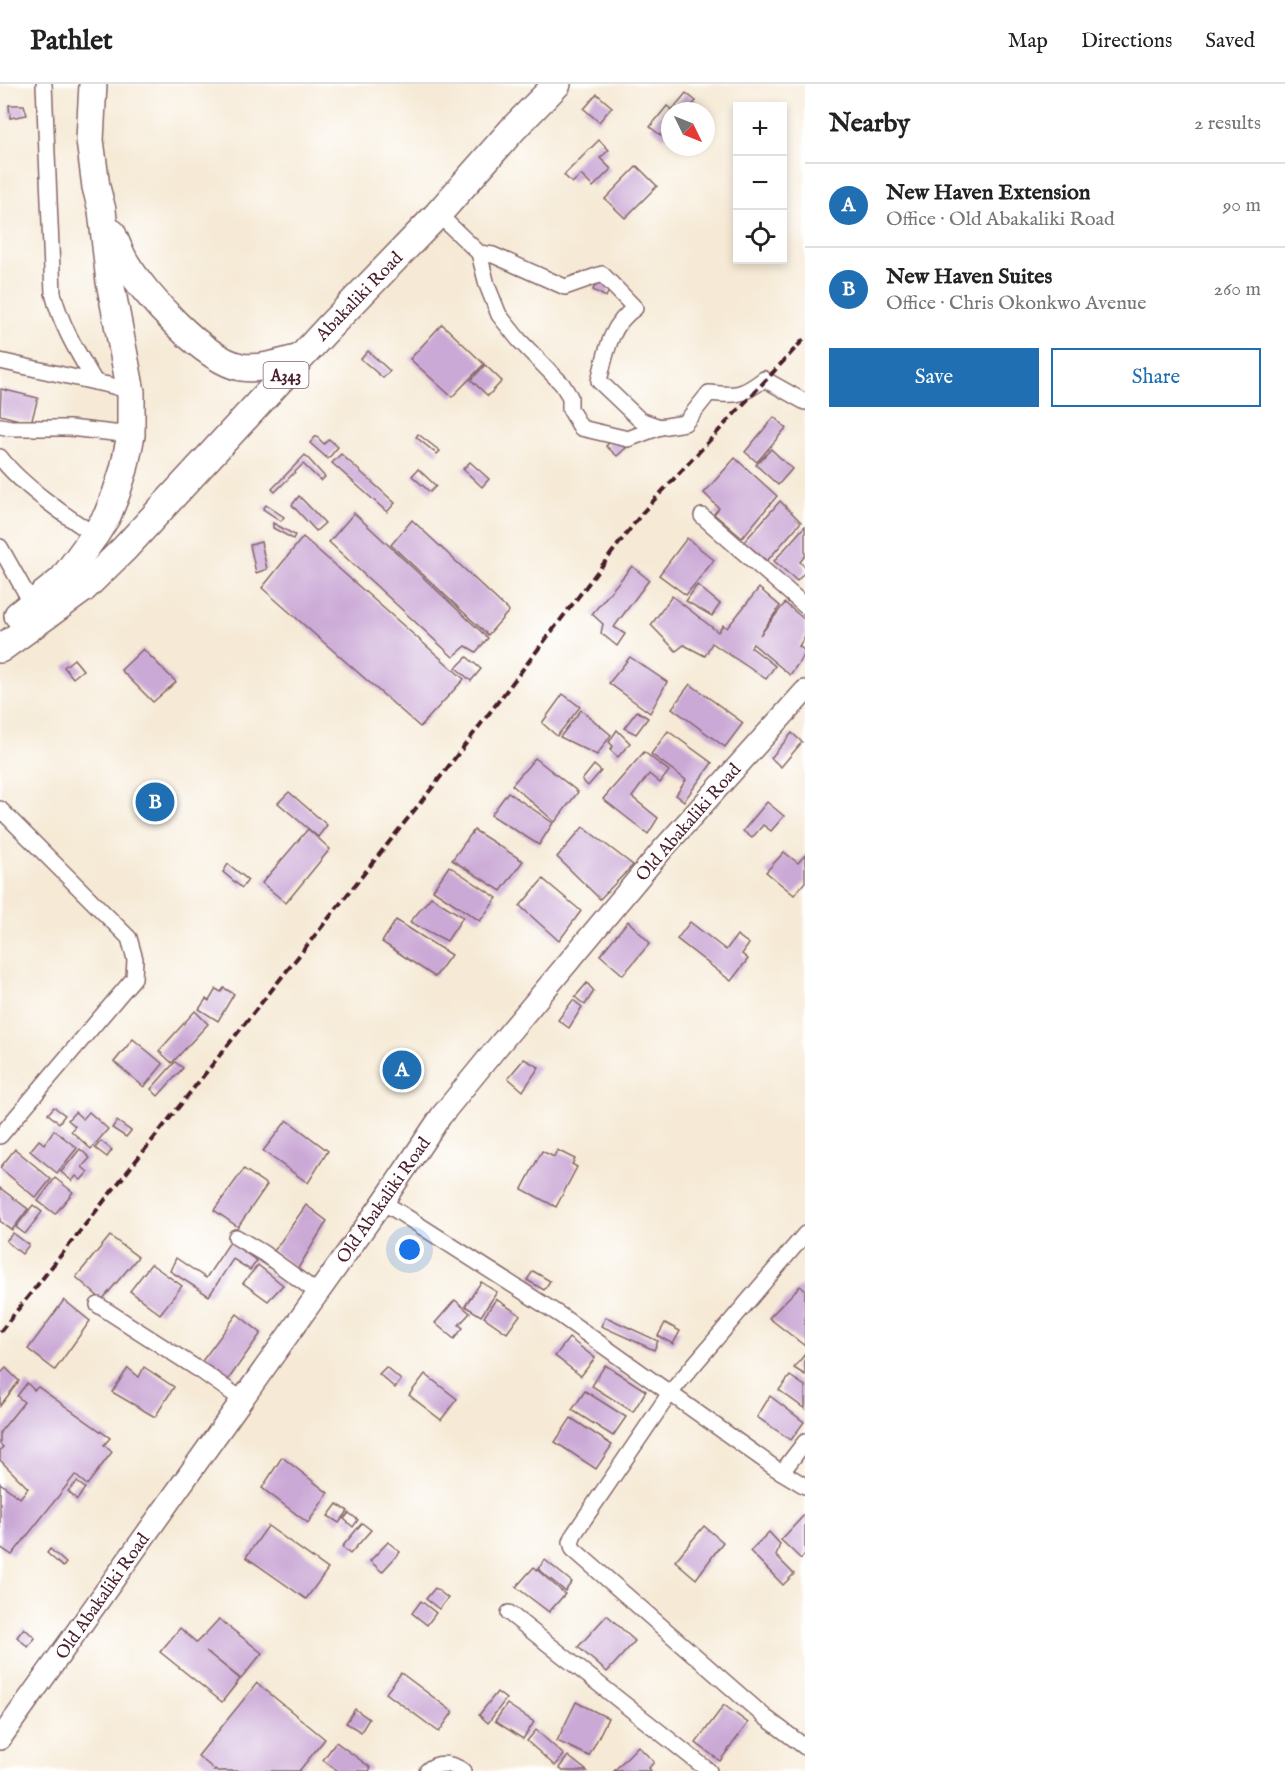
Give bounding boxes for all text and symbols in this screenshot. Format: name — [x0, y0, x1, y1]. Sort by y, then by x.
text: Pathlet — [30, 24, 113, 59]
text: Map — [1008, 28, 1048, 55]
text: Directions — [1081, 28, 1172, 55]
text: Saved — [1205, 28, 1255, 55]
north arrow — [661, 102, 715, 156]
map controls — [733, 102, 787, 264]
button: + — [733, 102, 787, 156]
text: Nearby — [829, 107, 910, 140]
text: 2 results — [1194, 111, 1261, 136]
button: − — [733, 156, 787, 210]
text: New Haven Extension — [886, 179, 1091, 207]
text: A — [842, 193, 855, 218]
text: 90 m — [1223, 193, 1261, 218]
text: Office · Old Abakaliki Road — [886, 207, 1115, 232]
button: locate — [733, 210, 787, 264]
street label: Abakaliki Road — [311, 247, 409, 347]
text: New Haven Suites — [886, 263, 1052, 291]
text: B — [842, 277, 855, 302]
text: 260 m — [1214, 277, 1261, 302]
text: Office · Chris Okonkwo Avenue — [886, 291, 1146, 316]
button: Save — [829, 348, 1039, 407]
button: Share — [1051, 348, 1261, 407]
road number: A343 — [264, 362, 308, 388]
street label: Old Abakaliki Road — [632, 759, 747, 887]
pin: B — [136, 780, 174, 824]
pin: A — [382, 1048, 422, 1092]
street label: Old Abakaliki Road — [332, 1133, 437, 1269]
your location — [395, 1235, 424, 1264]
street label: Old Abakaliki Road — [51, 1529, 156, 1665]

